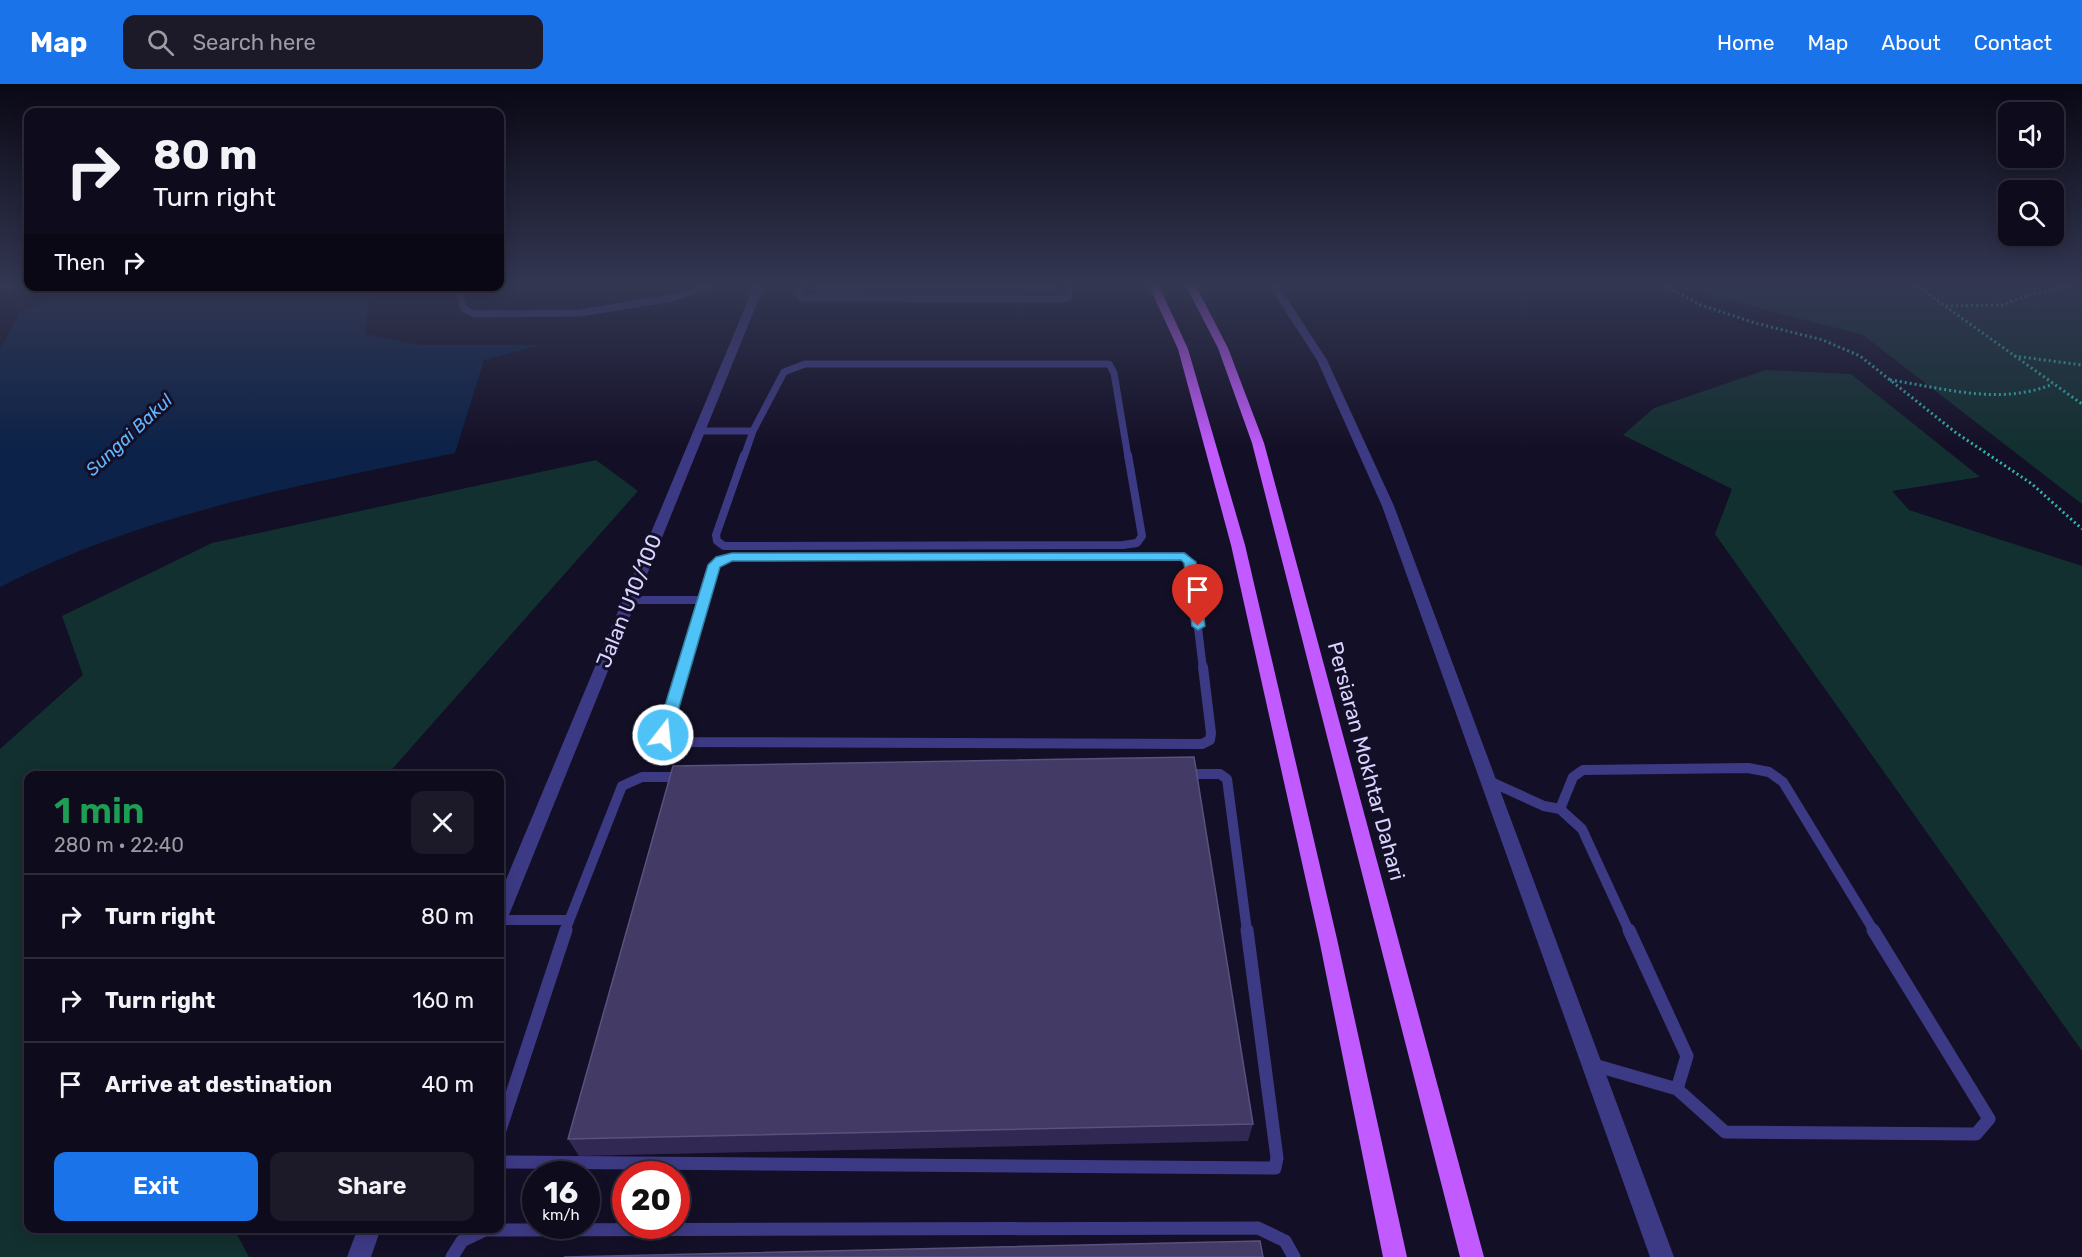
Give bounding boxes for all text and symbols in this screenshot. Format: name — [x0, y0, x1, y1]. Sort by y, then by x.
search box — [123, 15, 543, 69]
text: Map — [30, 26, 87, 59]
icon: search — [144, 26, 177, 59]
text: Search here — [192, 29, 316, 56]
text: Home — [1717, 30, 1774, 55]
text: Map — [1807, 30, 1848, 55]
text: About — [1881, 30, 1941, 55]
text: Contact — [1974, 30, 2052, 55]
map controls — [1998, 102, 2064, 246]
button: sound — [1998, 102, 2064, 168]
text: 80 m — [153, 130, 257, 180]
icon: right — [54, 132, 132, 210]
button: search — [1998, 180, 2064, 246]
text: Turn right — [153, 181, 276, 213]
icon: right — [117, 246, 150, 279]
text: Then — [54, 249, 105, 276]
water label: Sungai Bakul — [81, 389, 177, 481]
street label: Jalan U10/100 — [590, 530, 667, 671]
pin — [1172, 564, 1223, 626]
icon: arrive — [1181, 573, 1214, 606]
street label: Persiaran Mokhtar Dahari — [1323, 639, 1410, 883]
position arrow — [631, 703, 695, 767]
text: 1 min — [54, 789, 145, 832]
button: close — [411, 791, 474, 854]
text: 280 m · 22:40 — [54, 833, 184, 857]
icon: right — [54, 900, 87, 933]
text: Turn right — [105, 903, 215, 930]
text: 80 m — [421, 903, 474, 930]
icon: right — [54, 984, 87, 1017]
text: Turn right — [105, 987, 215, 1014]
text: 160 m — [412, 987, 474, 1014]
icon: arrive — [54, 1068, 87, 1101]
text: Arrive at destination — [105, 1071, 332, 1098]
text: 40 m — [421, 1071, 474, 1098]
button: Exit — [54, 1152, 258, 1221]
button: Share — [270, 1152, 474, 1221]
speed limit sign: 20 — [612, 1161, 690, 1239]
text: 16 — [544, 1175, 578, 1211]
text: km/h — [542, 1206, 580, 1224]

